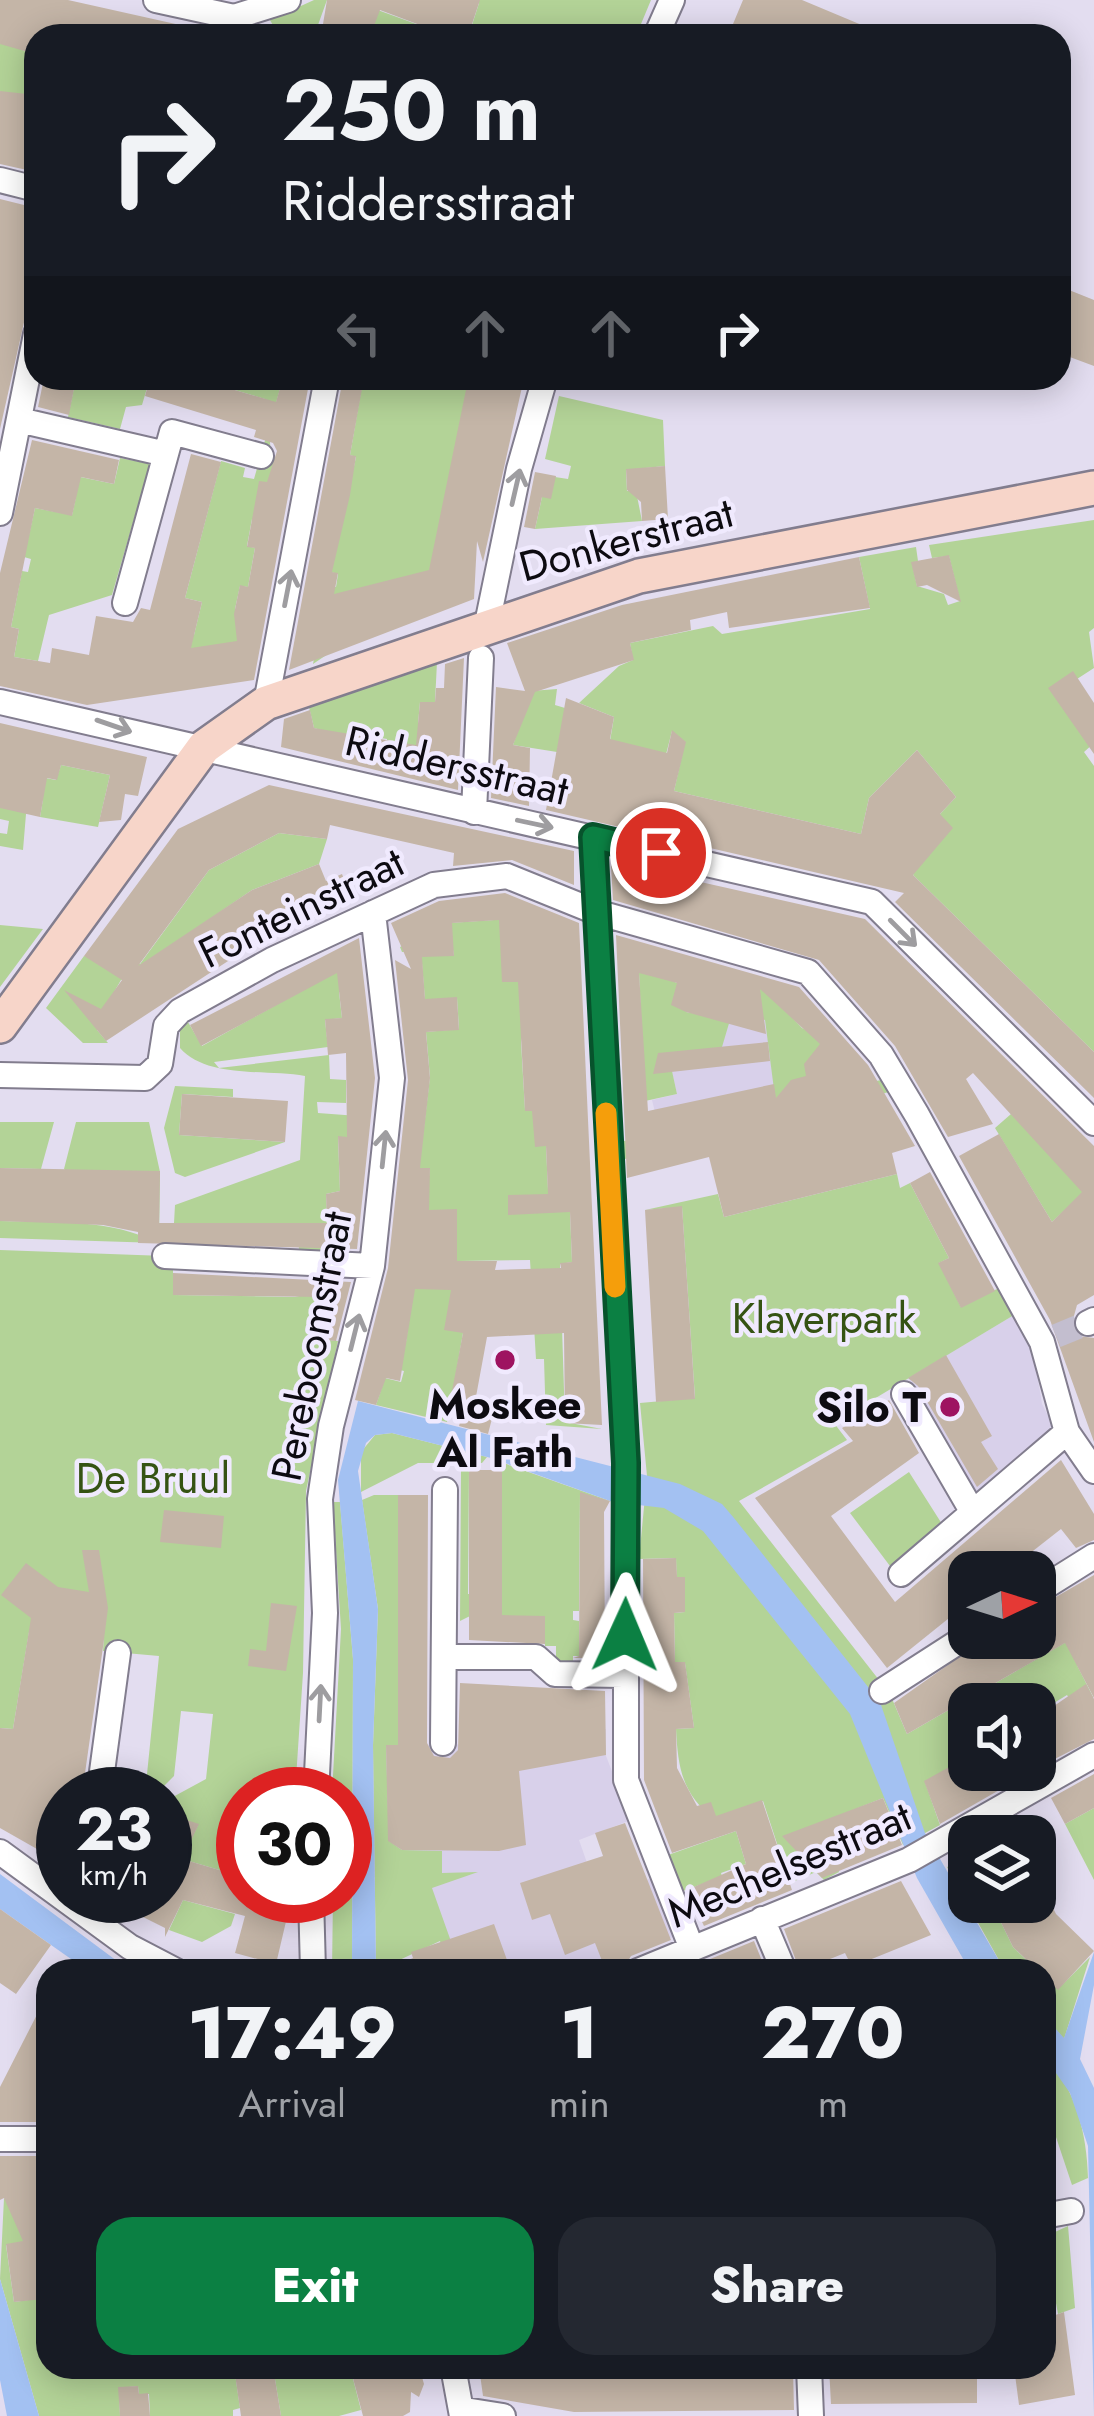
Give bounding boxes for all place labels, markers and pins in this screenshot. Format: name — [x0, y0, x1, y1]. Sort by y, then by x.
pin — [610, 802, 712, 904]
marker: Moskee Al Fath — [492, 1347, 518, 1373]
place label: Moskee Al Fath — [428, 1374, 582, 1483]
place label: Silo T — [816, 1377, 926, 1438]
marker: Silo T — [937, 1394, 963, 1420]

